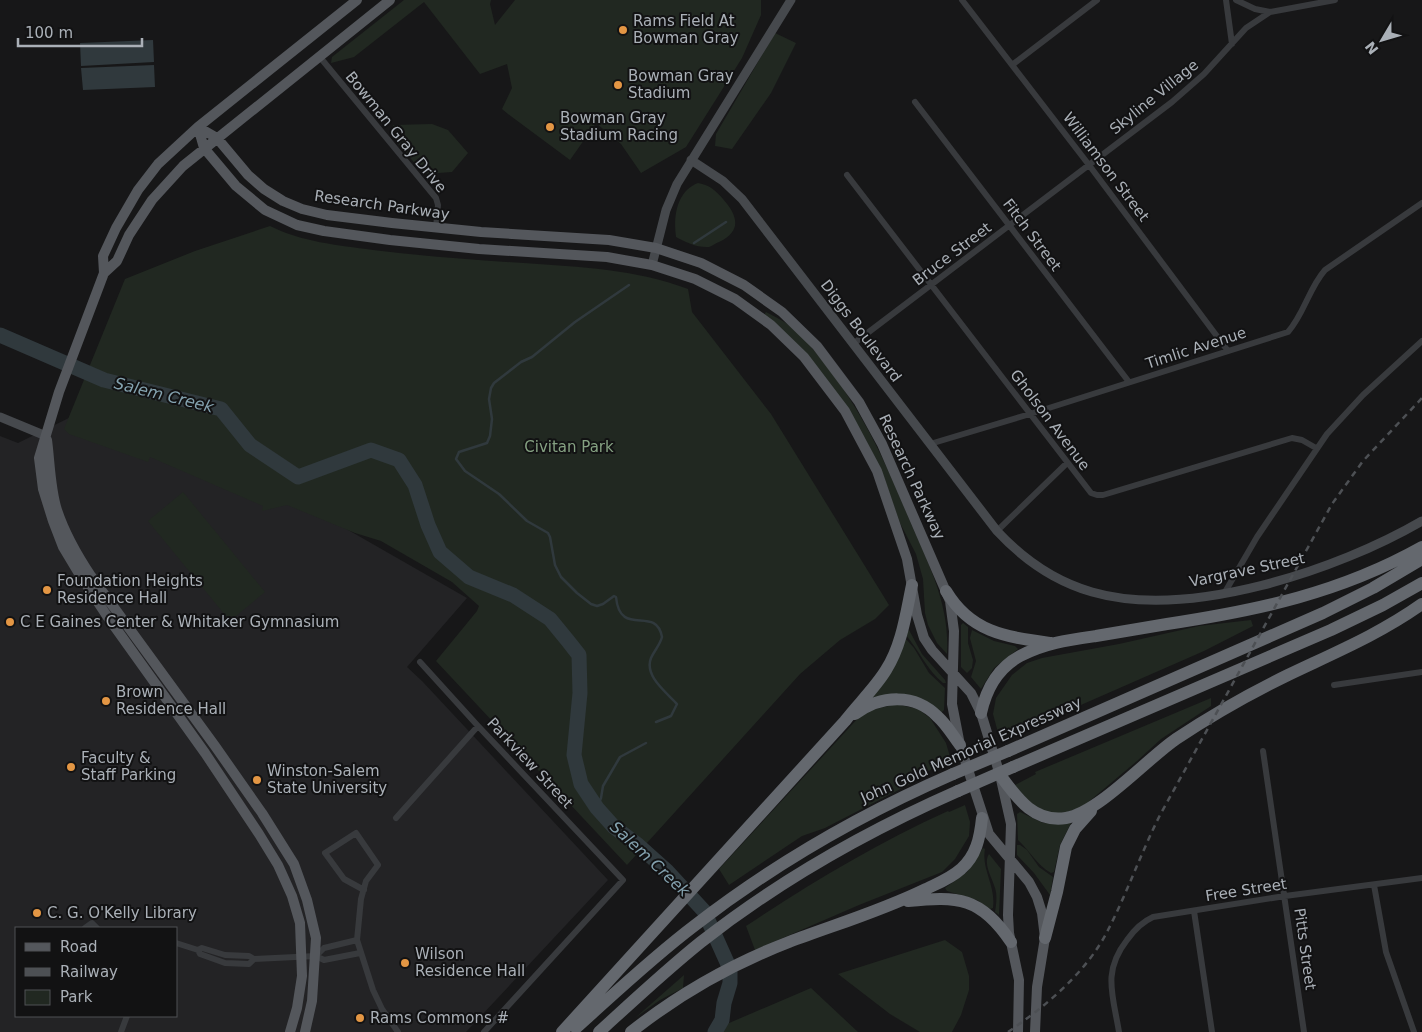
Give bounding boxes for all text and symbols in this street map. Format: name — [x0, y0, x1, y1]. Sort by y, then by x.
place label: Rams Field At Bowman Gray — [633, 12, 739, 47]
scale bar — [18, 15, 141, 47]
north arrow — [1357, 15, 1407, 65]
text: 100 m — [25, 24, 73, 42]
marker: Rams Field At Bowman Gray — [617, 24, 629, 36]
text: N — [1362, 38, 1382, 58]
street label: Skyline Village — [1106, 56, 1202, 138]
place label: Bowman Gray Stadium — [628, 67, 734, 102]
street label: Bowman Gray Drive — [342, 68, 450, 196]
marker: Bowman Gray Stadium — [612, 79, 624, 91]
place label: Bowman Gray Stadium Racing — [560, 109, 678, 144]
street label: Williamson Street — [1059, 109, 1153, 225]
marker: Bowman Gray Stadium Racing — [544, 121, 556, 133]
street label: Research Parkway — [313, 187, 451, 223]
street label: Fitch Street — [999, 195, 1065, 275]
street label: Bruce Street — [909, 219, 995, 289]
street label: Diggs Boulevard — [817, 276, 905, 386]
street label: Timlic Avenue — [1143, 323, 1249, 373]
street label: Gholson Avenue — [1006, 366, 1094, 474]
water label: Salem Creek — [112, 373, 216, 417]
street label: Research Parkway — [875, 411, 949, 543]
park label: Civitan Park — [524, 438, 614, 456]
street label: Vargrave Street — [1188, 549, 1306, 591]
place label: Foundation Heights Residence Hall — [57, 572, 203, 607]
marker: Foundation Heights Residence Hall — [41, 584, 53, 596]
place label: C E Gaines Center & Whitaker Gymnasium — [20, 613, 339, 631]
marker: C E Gaines Center & Whitaker Gymnasium — [4, 616, 16, 628]
place label: Brown Residence Hall — [116, 683, 226, 718]
street label: John Gold Memorial Expressway — [857, 693, 1084, 807]
marker: Brown Residence Hall — [100, 695, 112, 707]
street label: Parkview Street — [483, 714, 577, 812]
place label: Faculty & Staff Parking — [81, 749, 176, 784]
marker: Faculty & Staff Parking — [65, 761, 77, 773]
place label: Winston-Salem State University — [267, 762, 387, 797]
marker: Winston-Salem State University — [251, 774, 263, 786]
water label: Salem Creek — [606, 817, 694, 901]
street label: Free Street — [1204, 875, 1288, 905]
place label: C. G. O'Kelly Library — [47, 904, 197, 922]
marker: C. G. O'Kelly Library — [31, 907, 43, 919]
street label: Pitts Street — [1290, 907, 1320, 991]
legend — [15, 927, 178, 1017]
text: Road — [60, 938, 98, 956]
place label: Wilson Residence Hall — [415, 945, 525, 980]
marker: Wilson Residence Hall — [399, 957, 411, 969]
text: Railway — [60, 963, 118, 981]
text: Park — [60, 988, 93, 1006]
place label: Rams Commons # — [370, 1009, 509, 1027]
marker: Rams Commons # — [354, 1012, 366, 1024]

